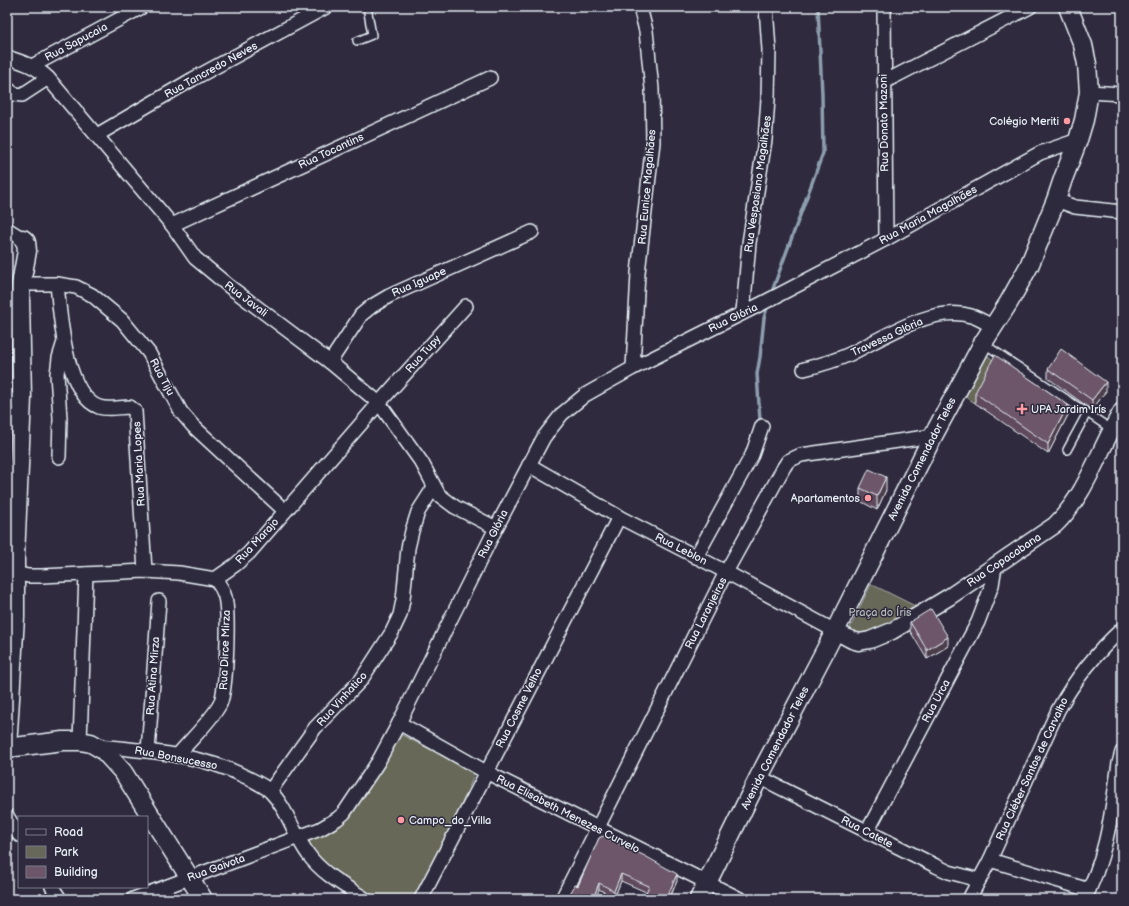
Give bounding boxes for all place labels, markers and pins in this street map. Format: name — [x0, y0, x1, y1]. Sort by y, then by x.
place label: Colégio Meriti — [989, 115, 1059, 128]
marker: Colégio Meriti — [1062, 116, 1072, 126]
marker: UPA Jardim Irís — [1016, 403, 1028, 415]
place label: UPA Jardim Irís — [1031, 403, 1107, 416]
place label: Apartamentos — [791, 492, 861, 505]
marker: Apartamentos — [863, 493, 873, 503]
place label: Campo_do_Villa — [409, 814, 491, 827]
marker: Campo_do_Villa — [396, 815, 406, 825]

